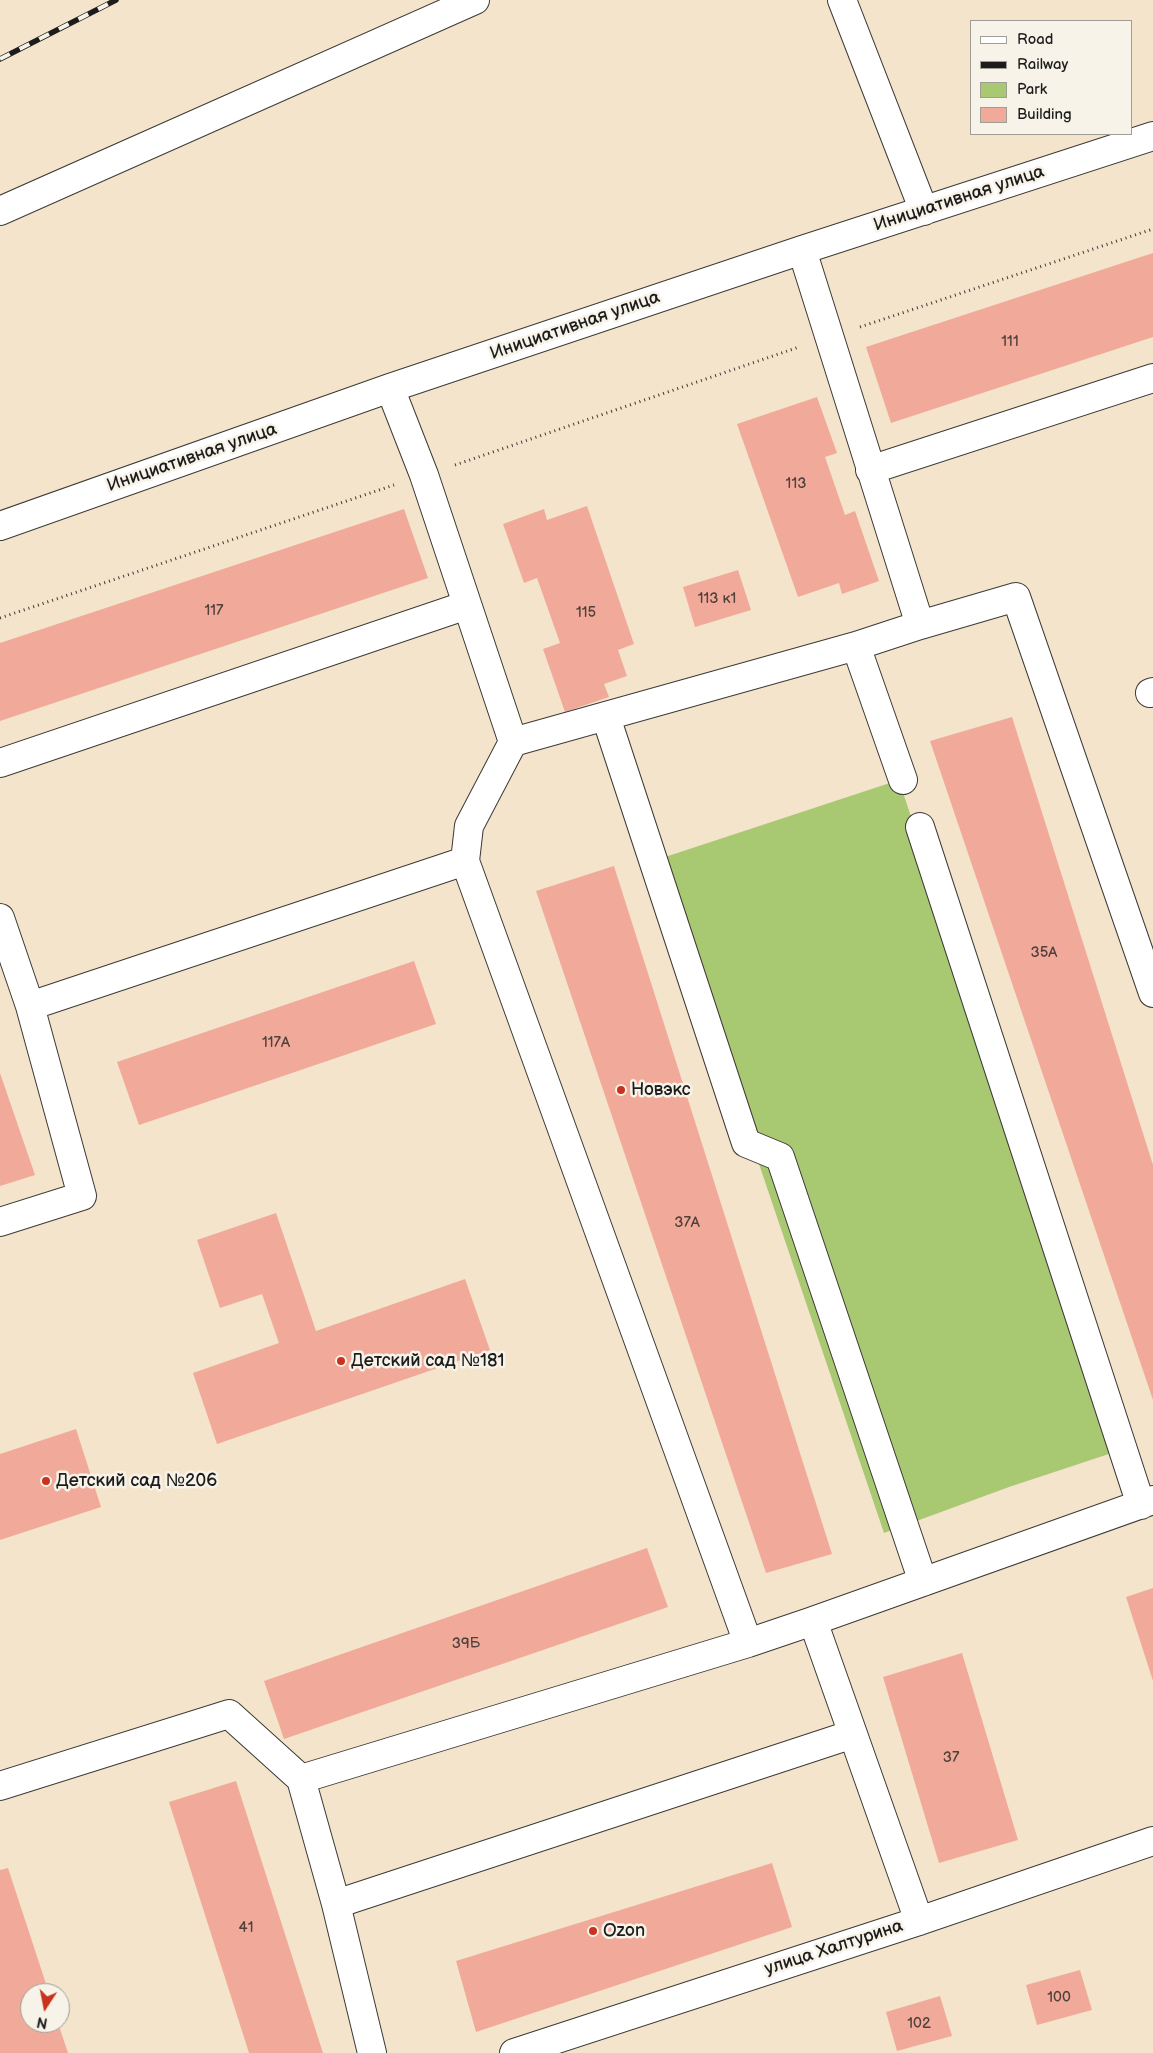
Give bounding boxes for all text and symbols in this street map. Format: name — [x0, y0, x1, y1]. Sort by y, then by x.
legend — [970, 20, 1133, 135]
text: Road — [1017, 30, 1053, 49]
text: Railway — [1017, 55, 1068, 74]
text: Park — [1017, 80, 1047, 99]
text: Building — [1017, 105, 1072, 124]
street label: Инициативная улица — [871, 161, 1047, 237]
street label: Инициативная улица — [487, 287, 663, 365]
house number: 111 — [1001, 333, 1019, 351]
street label: Инициативная улица — [104, 419, 280, 497]
house number: 113 — [786, 475, 806, 493]
house number: 113 к1 — [698, 590, 736, 608]
house number: 117 — [205, 602, 223, 620]
house number: 115 — [576, 604, 596, 622]
house number: 35А — [1031, 944, 1057, 962]
house number: 117А — [262, 1034, 290, 1052]
place label: Новэкс — [631, 1079, 691, 1101]
marker: Новэкс — [615, 1084, 627, 1096]
house number: 37А — [674, 1214, 700, 1232]
place label: Детский сад №181 — [351, 1350, 504, 1372]
marker: Детский сад №181 — [335, 1355, 347, 1367]
place label: Детский сад №206 — [56, 1470, 217, 1492]
marker: Детский сад №206 — [40, 1475, 52, 1487]
house number: 39Б — [452, 1635, 480, 1653]
house number: 37 — [943, 1749, 959, 1767]
street label: улица Халтурина — [762, 1915, 906, 1981]
house number: 41 — [239, 1919, 253, 1937]
place label: Ozon — [603, 1920, 645, 1942]
marker: Ozon — [587, 1925, 599, 1937]
north arrow — [20, 1983, 70, 2033]
house number: 100 — [1047, 1989, 1071, 2007]
text: N — [35, 2013, 49, 2032]
house number: 102 — [907, 2015, 931, 2033]

